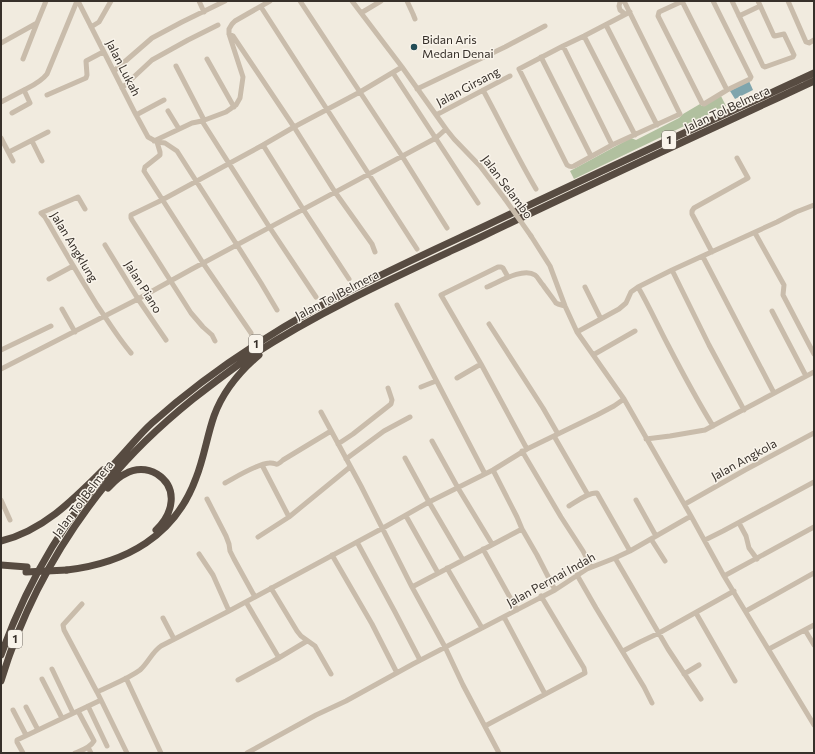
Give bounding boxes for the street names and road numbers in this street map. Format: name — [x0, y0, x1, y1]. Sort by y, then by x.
street label: Jalan Lukah — [103, 37, 144, 99]
street label: Jalan Girsang — [433, 63, 503, 110]
street label: Jalan Tol Belmera — [682, 82, 772, 135]
road number: 1 — [662, 131, 676, 149]
street label: Jalan Selambo — [479, 152, 536, 221]
street label: Jalan Angklung — [48, 209, 102, 285]
street label: Jalan Piano — [121, 258, 165, 316]
street label: Jalan Tol Belmera — [292, 266, 381, 323]
road number: 1 — [249, 335, 263, 353]
street label: Jalan Angkola — [708, 435, 779, 484]
street label: Jalan Tol Belmera — [49, 457, 116, 540]
street label: Jalan Permai Indah — [504, 549, 598, 610]
road number: 1 — [8, 630, 22, 648]

